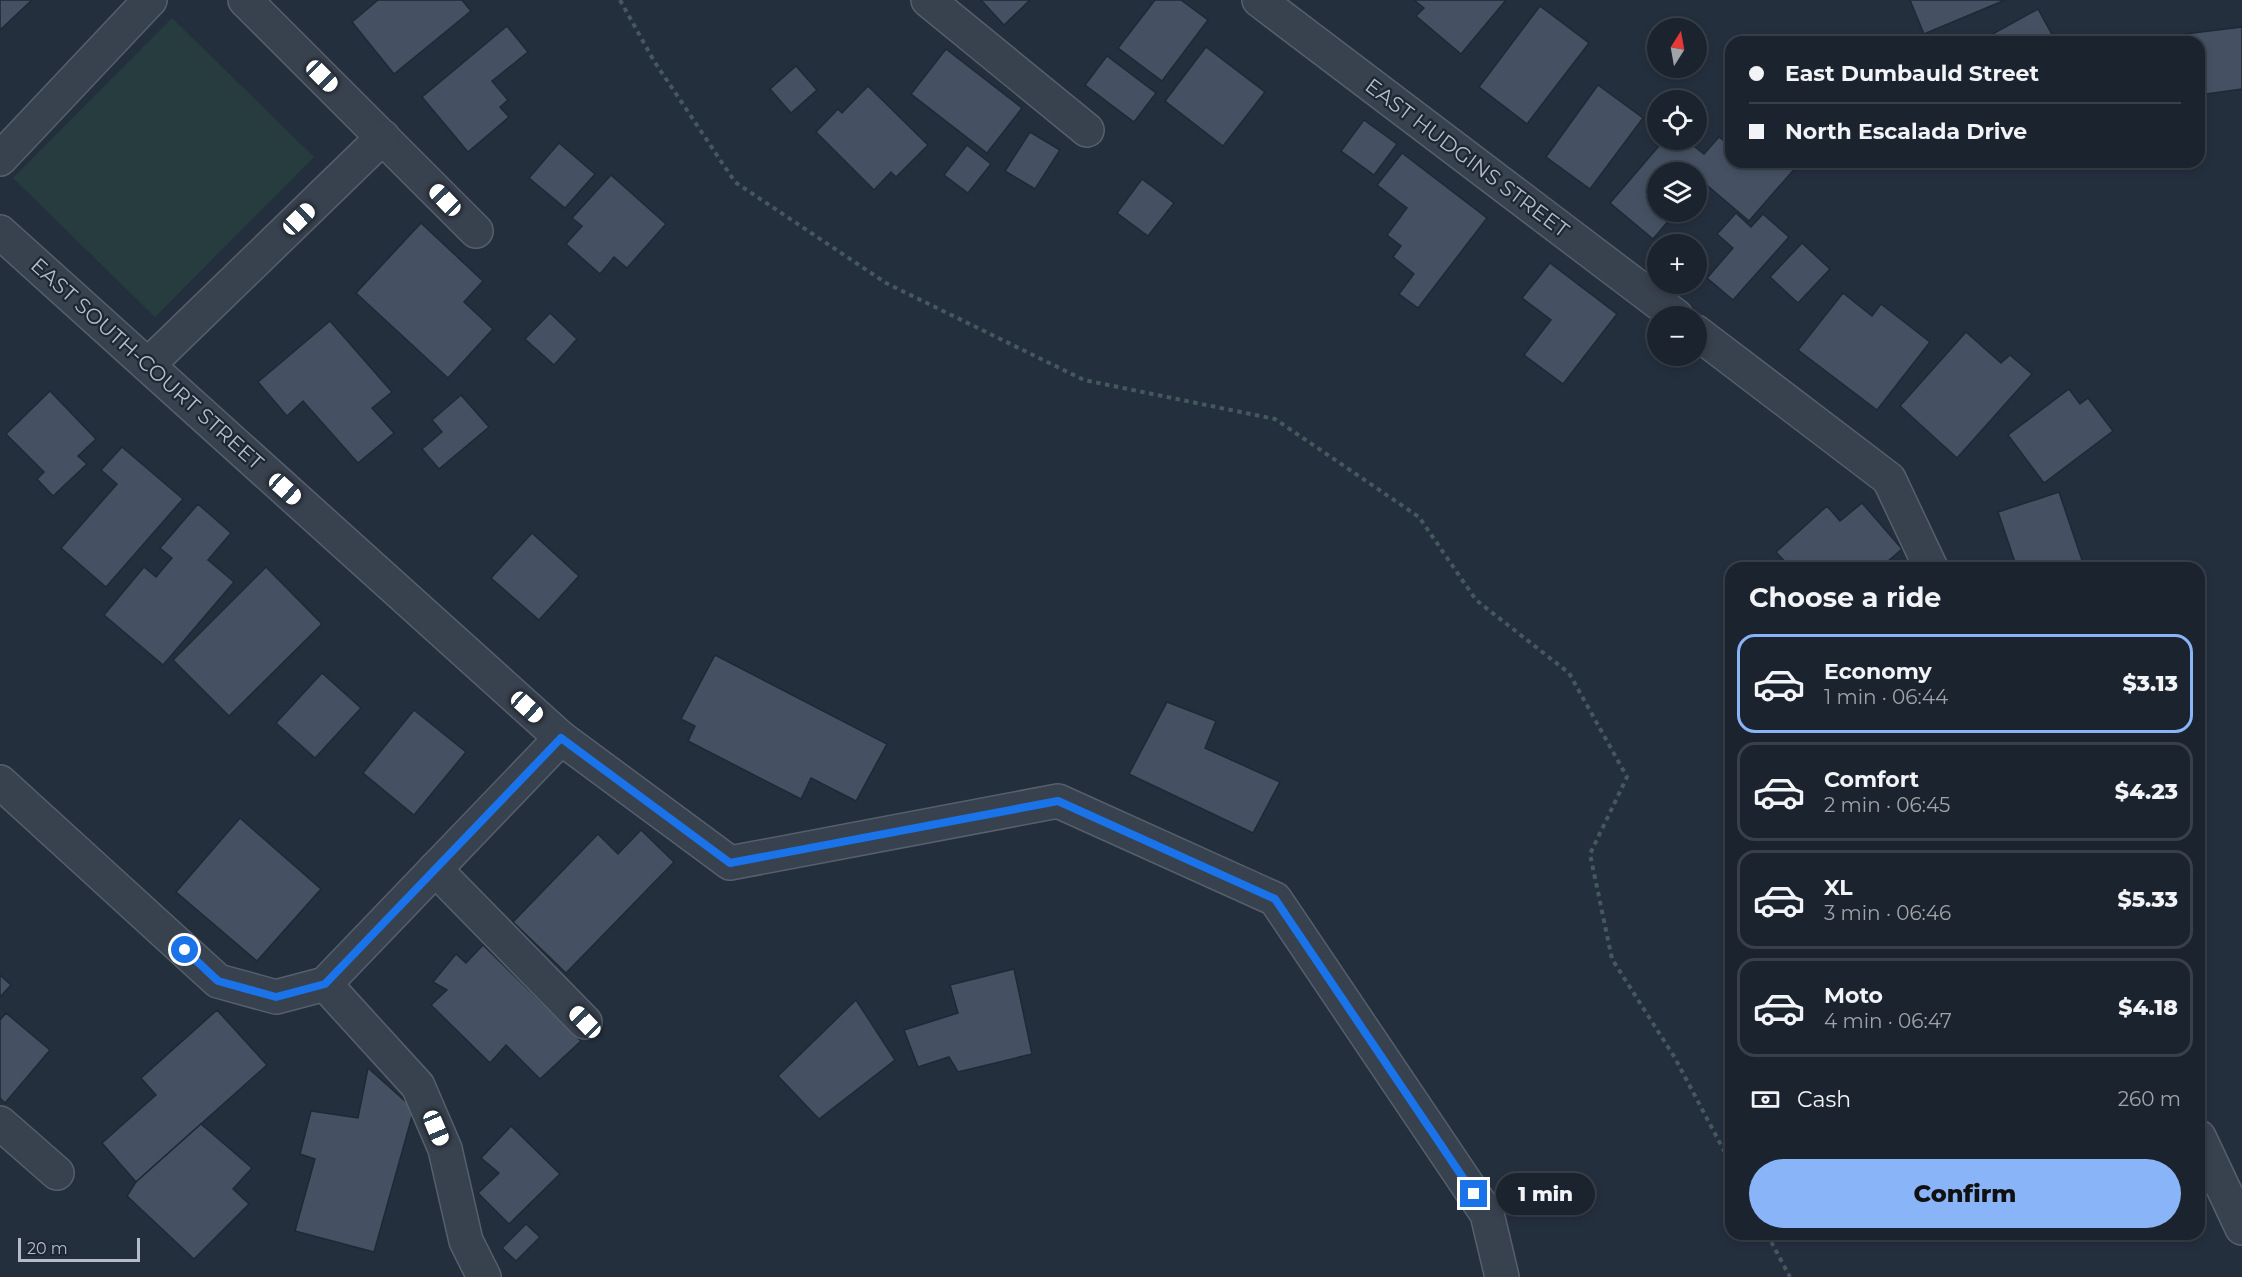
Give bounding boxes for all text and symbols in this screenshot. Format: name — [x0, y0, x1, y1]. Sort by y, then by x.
north arrow — [1647, 18, 1707, 78]
map controls — [1647, 18, 1707, 366]
car — [303, 57, 341, 95]
text: East Dumbauld Street — [1785, 60, 2039, 87]
street label: EAST HUDGINS STREET — [1361, 73, 1574, 242]
button: locate — [1647, 90, 1707, 150]
text: North Escalada Drive — [1785, 118, 2027, 145]
button: layers — [1647, 162, 1707, 222]
car — [426, 181, 464, 219]
car — [280, 200, 318, 238]
button: + — [1647, 234, 1707, 294]
street label: EAST SOUTH-COURT STREET — [26, 252, 269, 475]
button: − — [1647, 306, 1707, 366]
car — [266, 470, 304, 508]
text: Choose a ride — [1749, 581, 1941, 614]
icon: car — [1752, 657, 1806, 711]
text: Economy — [1824, 658, 1932, 685]
text: $3.13 — [2123, 670, 2178, 697]
text: 1 min · 06:44 — [1824, 685, 1948, 709]
car — [508, 688, 546, 726]
icon: car — [1752, 765, 1806, 819]
text: Comfort — [1824, 766, 1919, 793]
text: $4.23 — [2115, 778, 2178, 805]
text: 2 min · 06:45 — [1824, 793, 1950, 817]
icon: car — [1752, 873, 1806, 927]
text: XL — [1824, 874, 1853, 901]
text: $5.33 — [2118, 886, 2178, 913]
text: 3 min · 06:46 — [1824, 901, 1951, 925]
route start — [171, 936, 198, 963]
icon: car — [1752, 981, 1806, 1035]
text: Moto — [1824, 982, 1883, 1009]
text: $4.18 — [2118, 994, 2178, 1021]
car — [566, 1003, 604, 1041]
text: 4 min · 06:47 — [1824, 1009, 1952, 1033]
icon: cash — [1749, 1083, 1782, 1116]
text: Cash — [1797, 1086, 1851, 1113]
text: 260 m — [2118, 1087, 2181, 1111]
car — [421, 1108, 451, 1148]
button: Confirm — [1749, 1159, 2181, 1228]
callout: 1 min — [1495, 1173, 1594, 1215]
route end — [1460, 1180, 1487, 1207]
text: 1 min — [1518, 1182, 1573, 1206]
scale bar — [18, 1235, 140, 1262]
text: 20 m — [27, 1239, 68, 1258]

